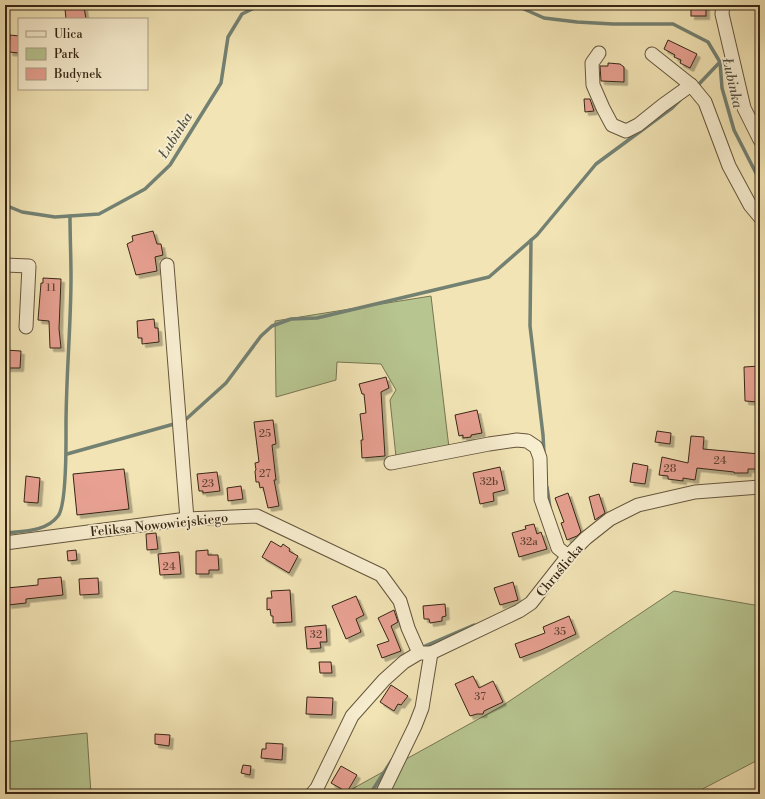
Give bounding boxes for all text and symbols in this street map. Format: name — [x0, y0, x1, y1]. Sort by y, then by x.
legend — [18, 18, 148, 90]
text: Ulica — [54, 27, 83, 42]
text: Park — [54, 47, 80, 62]
water label: Łubinka — [717, 55, 747, 110]
text: Budynek — [53, 67, 102, 82]
water label: Łubinka — [154, 109, 197, 163]
house number: 11 — [46, 281, 56, 295]
house number: 25 — [259, 427, 271, 441]
house number: 24 — [714, 454, 727, 468]
house number: 28 — [663, 462, 677, 476]
house number: 27 — [259, 467, 271, 481]
house number: 32b — [480, 475, 498, 489]
house number: 23 — [202, 477, 214, 491]
street label: Feliksa Nowowiejskiego — [89, 510, 229, 540]
house number: 32a — [520, 535, 538, 549]
street label: Chruślicka — [533, 541, 587, 600]
house number: 24 — [163, 560, 176, 574]
house number: 35 — [554, 625, 566, 639]
house number: 32 — [310, 628, 322, 642]
house number: 37 — [474, 690, 486, 704]

